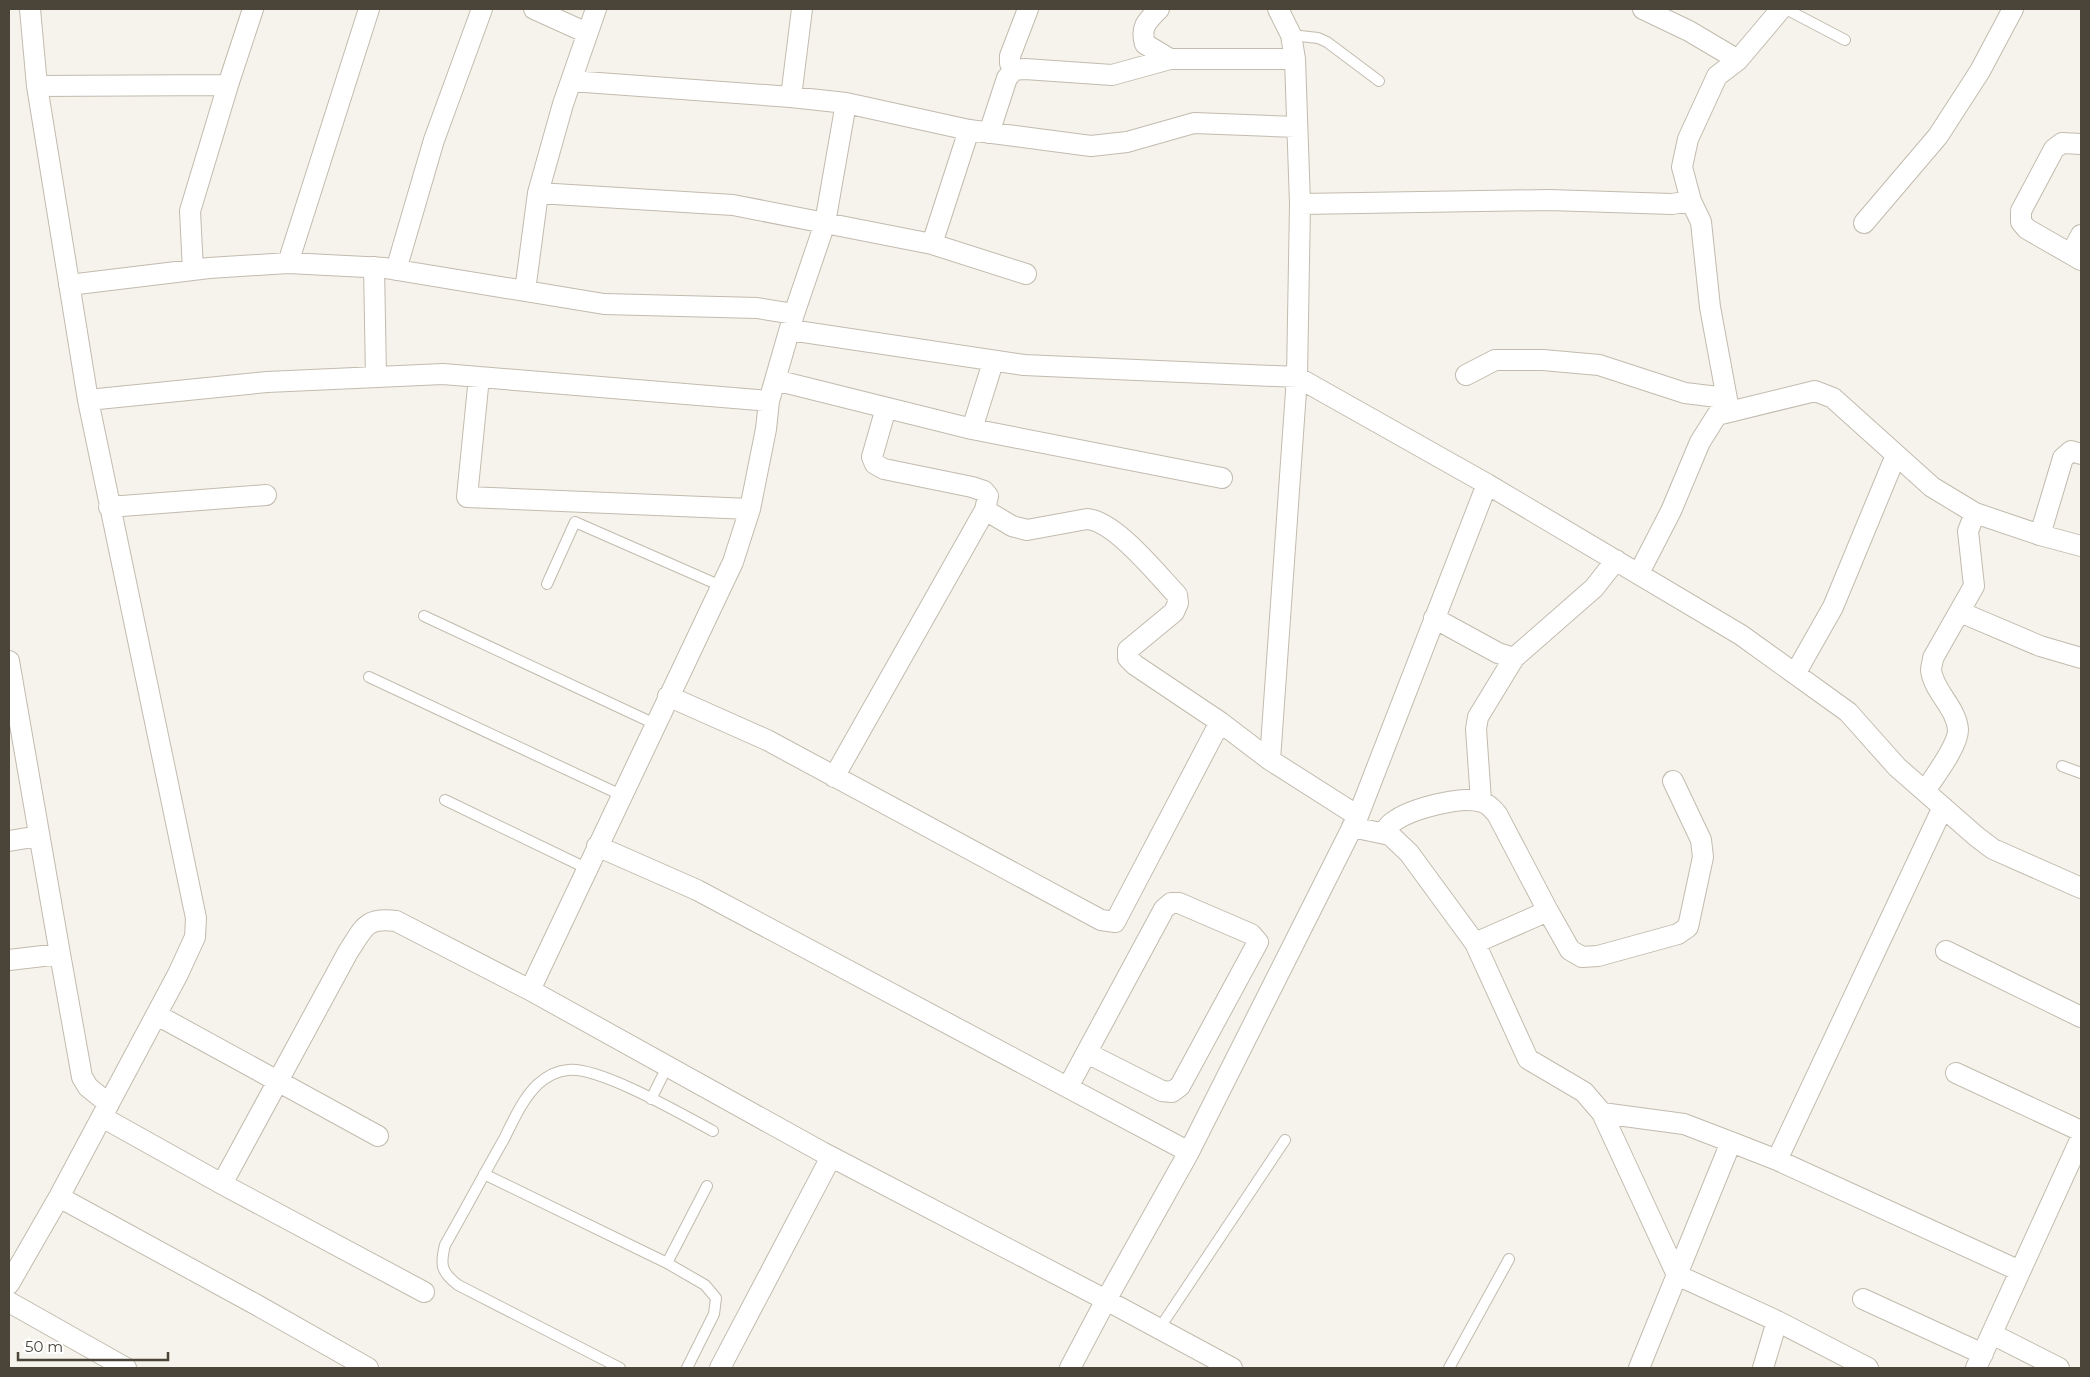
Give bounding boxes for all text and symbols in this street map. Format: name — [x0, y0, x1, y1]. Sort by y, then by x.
scale bar — [18, 1330, 168, 1362]
text: 50 m — [25, 1337, 63, 1356]

